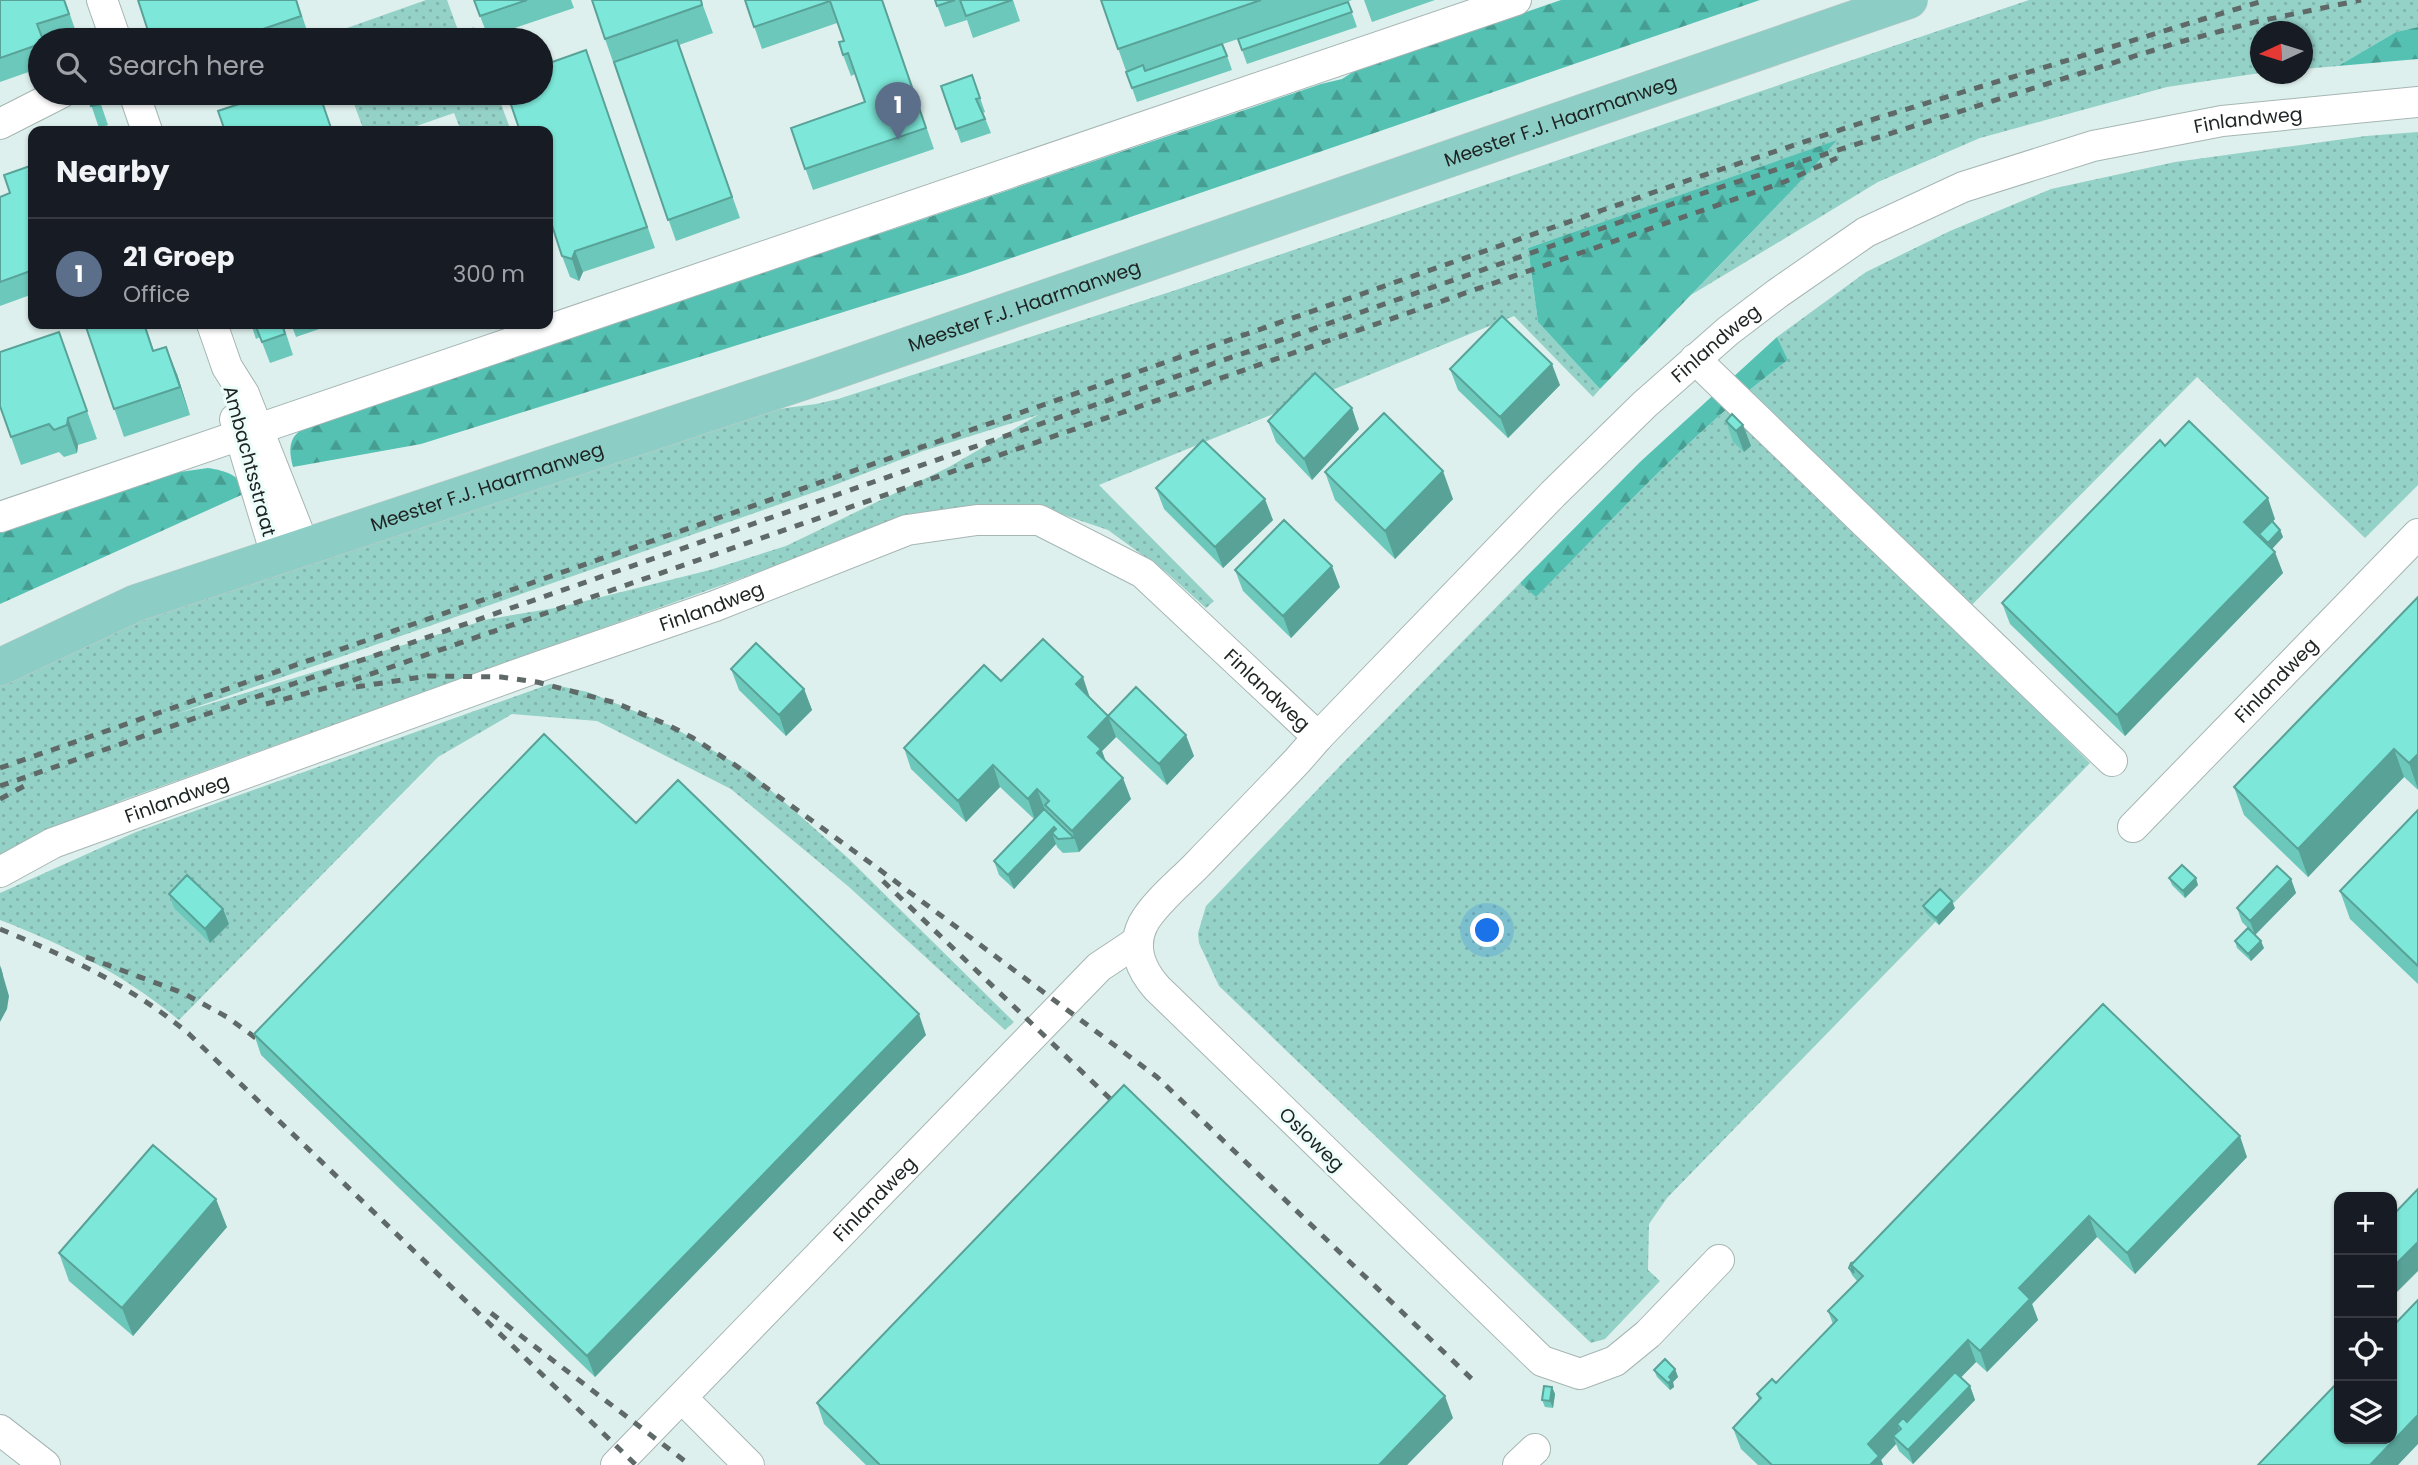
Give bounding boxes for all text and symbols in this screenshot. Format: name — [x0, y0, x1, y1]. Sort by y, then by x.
north arrow — [2250, 21, 2313, 84]
search box — [28, 28, 553, 105]
icon: search — [52, 48, 90, 86]
text: Search here — [108, 48, 265, 84]
street label: Meester F.J. Haarmanweg — [1440, 68, 1680, 174]
pin: 1 — [875, 82, 921, 140]
street label: Finlandweg — [2191, 100, 2304, 140]
text: Nearby — [56, 150, 170, 193]
text: 21 Groep — [123, 239, 234, 275]
street label: Meester F.J. Haarmanweg — [904, 253, 1144, 359]
text: 1 — [75, 258, 83, 290]
text: 300 m — [453, 258, 525, 290]
text: Office — [123, 278, 190, 310]
street label: Finlandweg — [1665, 298, 1766, 389]
street label: Ambachtsstraat — [216, 383, 283, 540]
street label: Meester F.J. Haarmanweg — [367, 436, 607, 538]
street label: Finlandweg — [656, 575, 768, 638]
street label: Finlandweg — [2229, 632, 2324, 729]
street label: Finlandweg — [1218, 643, 1316, 737]
street label: Finlandweg — [121, 767, 233, 830]
your location — [1470, 913, 1504, 947]
street label: Osloweg — [1273, 1101, 1350, 1178]
street label: Finlandweg — [827, 1150, 922, 1248]
map controls — [2334, 1192, 2397, 1444]
button: + — [2334, 1192, 2397, 1255]
button: − — [2334, 1255, 2397, 1318]
button: locate — [2334, 1318, 2397, 1381]
button: layers — [2334, 1381, 2397, 1444]

